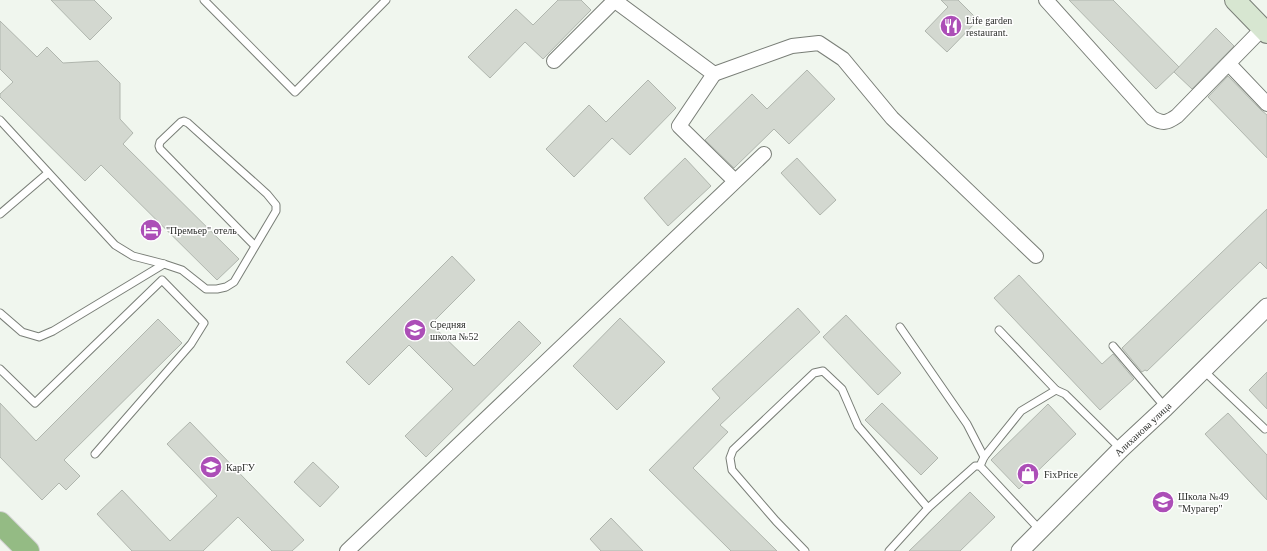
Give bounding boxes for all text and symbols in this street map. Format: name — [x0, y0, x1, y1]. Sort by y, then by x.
restaurant icon: Life garden restaurant. — [938, 13, 964, 39]
place label: Life garden restaurant. — [966, 15, 1012, 38]
hotel icon: "Премьер" отель — [138, 217, 164, 243]
place label: "Премьер" отель — [166, 225, 237, 236]
school or university icon: Средняя школа №52 — [402, 317, 428, 343]
place label: Средняя школа №52 — [430, 319, 478, 342]
street label: Алиханова улица — [1112, 400, 1174, 458]
school or university icon: КарГУ — [198, 454, 224, 480]
shop icon: FixPrice — [1015, 461, 1041, 487]
place label: КарГУ — [226, 462, 256, 473]
place label: FixPrice — [1044, 469, 1078, 480]
school or university icon: Школа №49 "Мурагер" — [1150, 489, 1176, 515]
place label: Школа №49 "Мурагер" — [1178, 491, 1229, 514]

